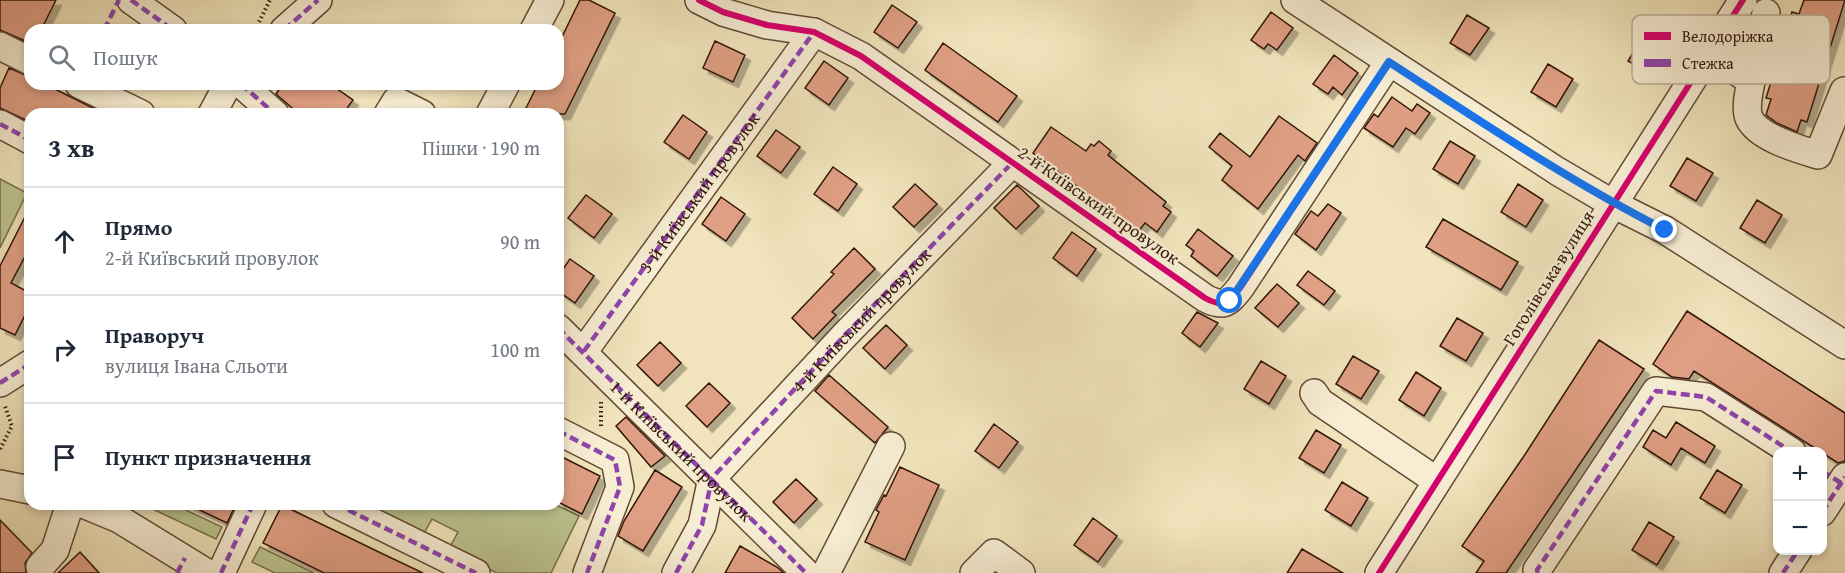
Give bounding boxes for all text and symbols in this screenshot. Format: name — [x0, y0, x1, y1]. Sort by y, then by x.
legend — [1632, 15, 1830, 84]
search box — [24, 24, 564, 90]
text: Велодоріжка — [1682, 24, 1774, 48]
icon: search — [45, 41, 78, 74]
text: Пошук — [93, 41, 158, 73]
text: Стежка — [1682, 51, 1734, 75]
street label: 3-й Київський провулок — [631, 106, 766, 278]
text: 3 хв — [48, 128, 95, 167]
text: Пішки · 190 m — [422, 133, 540, 162]
street label: 2-й Київський провулок — [1012, 139, 1186, 272]
street label: Гоголівська вулиця — [1496, 205, 1600, 351]
text: Прямо — [105, 211, 172, 243]
route end — [1651, 216, 1677, 242]
icon: ahead — [48, 225, 81, 258]
text: 90 m — [500, 227, 540, 256]
street label: 4-й Київський провулок — [785, 240, 937, 398]
text: 2-й Київський провулок — [105, 243, 319, 272]
route start — [1216, 287, 1242, 313]
text: Праворуч — [105, 319, 204, 351]
icon: right — [48, 333, 81, 366]
text: 100 m — [490, 335, 540, 364]
text: вулиця Івана Сльоти — [105, 351, 288, 380]
street label: 1-й Київський провулок — [604, 373, 760, 528]
icon: arrive — [48, 441, 81, 474]
text: Пункт призначення — [105, 441, 311, 473]
map controls — [1773, 447, 1827, 555]
button: + — [1773, 447, 1827, 501]
button: − — [1773, 501, 1827, 555]

